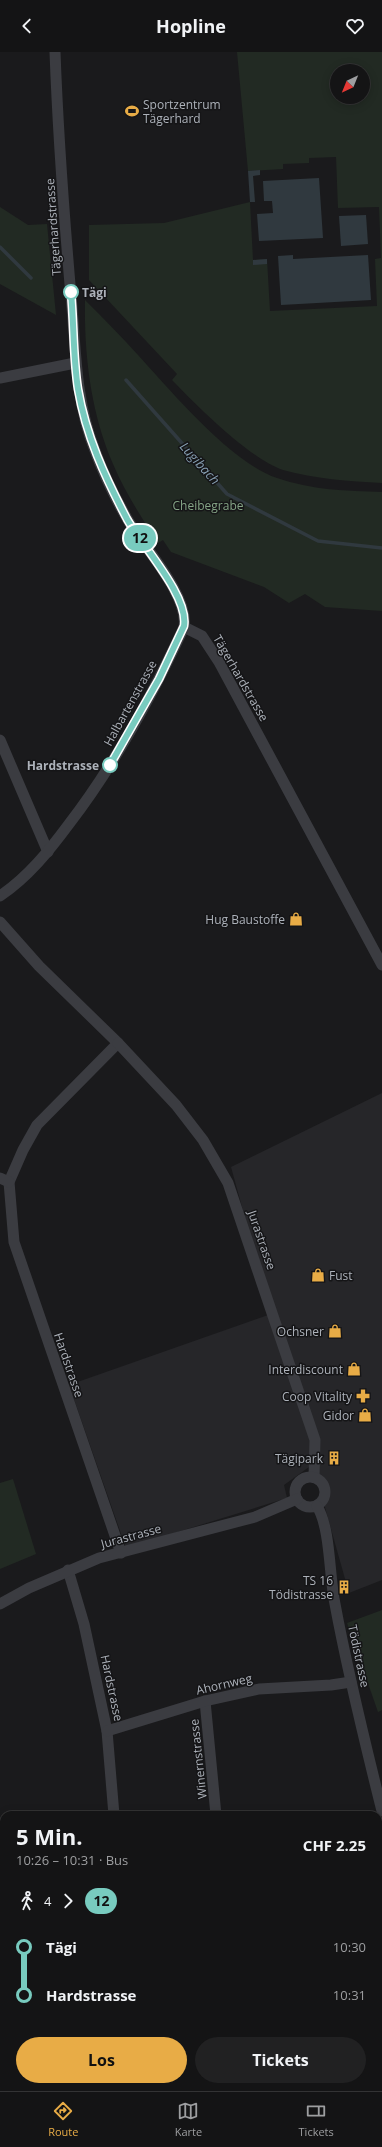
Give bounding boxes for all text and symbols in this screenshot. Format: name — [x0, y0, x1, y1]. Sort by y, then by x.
text: Hopline — [156, 14, 226, 38]
icon: back — [16, 15, 38, 37]
icon: heart — [344, 15, 366, 37]
north arrow — [330, 64, 370, 104]
map controls — [330, 64, 370, 104]
place label: Sportzentrum Tägerhard — [143, 96, 221, 127]
sports icon: Sportzentrum Tägerhard — [124, 103, 140, 119]
street label: Tägerhardstrasse — [41, 178, 65, 276]
marker: Tägi — [63, 284, 79, 300]
place label: Tägi — [82, 284, 107, 301]
water label: Lugibach — [176, 438, 224, 488]
park label: Cheibegrabe — [173, 497, 244, 514]
line badge: 12 — [122, 525, 158, 551]
text: 12 — [132, 528, 148, 547]
street label: Tägerhardstrasse — [209, 632, 273, 725]
street label: Halbartenstrasse — [99, 657, 161, 749]
place label: Hardstrasse — [27, 757, 99, 774]
marker: Hardstrasse — [102, 757, 118, 773]
place label: Hug Baustoffe — [205, 911, 285, 928]
shop icon: Hug Baustoffe — [288, 911, 304, 927]
street label: Jurastrasse — [244, 1207, 280, 1272]
shop icon: Fust — [310, 1267, 326, 1283]
place label: Fust — [329, 1267, 353, 1284]
place label: Ochsner — [277, 1323, 324, 1340]
shop icon: Ochsner — [327, 1323, 343, 1339]
street label: Hardstrasse — [50, 1330, 88, 1400]
place label: Interdiscount — [268, 1361, 343, 1378]
shop icon: Interdiscount — [346, 1361, 362, 1377]
place label: Coop Vitality — [282, 1388, 353, 1405]
pharmacy icon: Coop Vitality — [355, 1388, 371, 1404]
place label: Gidor — [323, 1407, 354, 1424]
shop icon: Gidor — [357, 1407, 373, 1423]
place label: Tägipark — [275, 1450, 324, 1467]
building icon: Tägipark — [326, 1450, 342, 1466]
street label: Jurastrasse — [98, 1520, 163, 1552]
place label: TS 16 Tödistrasse — [269, 1572, 333, 1603]
building icon: TS 16 Tödistrasse — [336, 1579, 352, 1595]
street label: Tödistrasse — [344, 1623, 374, 1689]
street label: Hardstrasse — [97, 1653, 127, 1723]
street label: Ahornweg — [194, 1669, 254, 1699]
street label: Winernstrasse — [185, 1718, 211, 1800]
text: 5 Min. — [16, 1821, 82, 1851]
text: CHF 2.25 — [303, 1835, 366, 1855]
text: 10:26 – 10:31 · Bus — [16, 1851, 128, 1869]
icon: walk — [16, 1890, 38, 1912]
icon: forward — [57, 1890, 79, 1912]
text: 12 — [93, 1891, 109, 1910]
text: 4 — [44, 1892, 51, 1910]
text: Tägi — [46, 1937, 77, 1957]
text: 10:30 — [333, 1938, 366, 1956]
text: Hardstrasse — [46, 1985, 136, 2005]
text: 10:31 — [333, 1986, 366, 2004]
button: Los — [16, 2037, 187, 2083]
button: Tickets — [195, 2037, 366, 2083]
tab: Route — [48, 2100, 78, 2139]
tab: Karte — [175, 2100, 202, 2139]
tab: Tickets — [299, 2100, 334, 2139]

